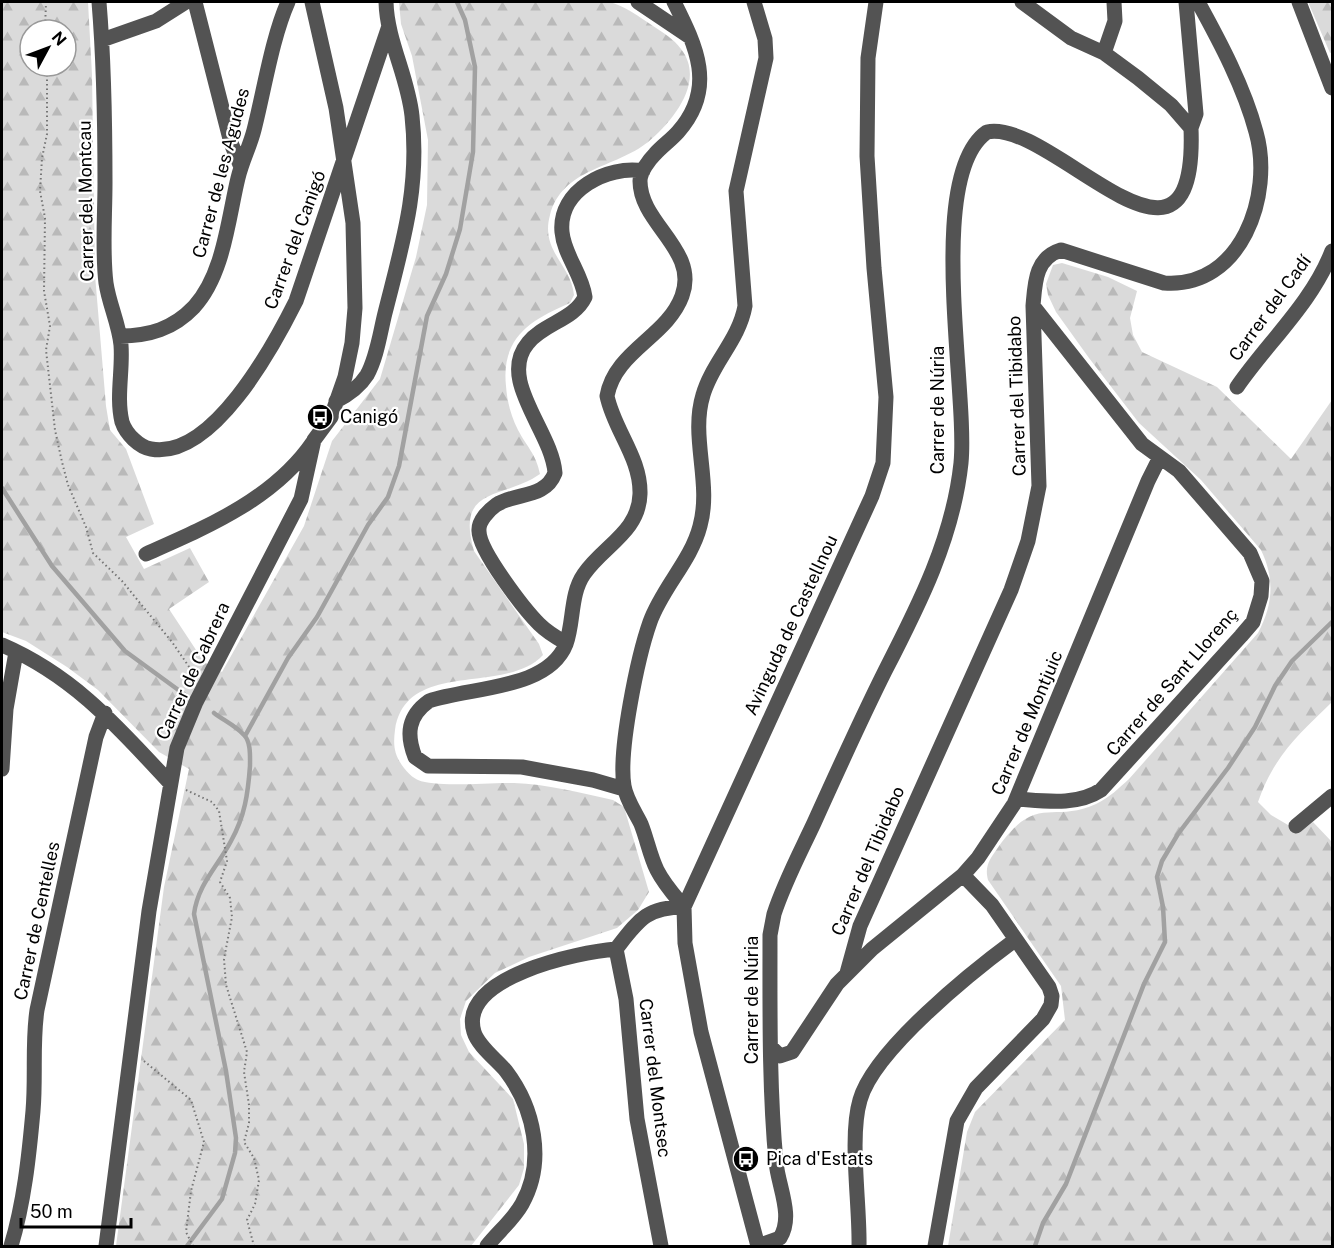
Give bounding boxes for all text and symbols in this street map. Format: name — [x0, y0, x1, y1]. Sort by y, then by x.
north arrow — [18, 18, 78, 78]
text: N — [48, 28, 70, 49]
street label: Carrer de les Agudes — [188, 86, 253, 260]
street label: Carrer del Montcau — [74, 120, 97, 282]
street label: Carrer del Canigó — [260, 167, 329, 312]
street label: Carrer del Cadí — [1224, 250, 1315, 365]
street label: Carrer del Tibidabo — [1003, 316, 1030, 477]
street label: Carrer de Núria — [927, 346, 948, 474]
bus stop icon: Canigó — [305, 402, 335, 432]
place label: Canigó — [340, 406, 398, 427]
street label: Avinguda de Castellnou — [739, 531, 842, 718]
street label: Carrer de Cabrera — [151, 599, 234, 743]
street label: Carrer de Sant Llorenç — [1102, 604, 1242, 760]
street label: Carrer de Montjuic — [987, 647, 1067, 798]
street label: Carrer del Tibidabo — [827, 783, 909, 939]
street label: Carrer de Centelles — [9, 840, 64, 1002]
street label: Carrer de Núria — [741, 936, 762, 1064]
street label: Carrer del Montsec — [635, 997, 676, 1159]
bus stop icon: Pica d'Estats — [731, 1144, 761, 1174]
place label: Pica d'Estats — [766, 1148, 873, 1169]
scale bar — [21, 1191, 130, 1229]
text: 50 m — [30, 1201, 73, 1222]

